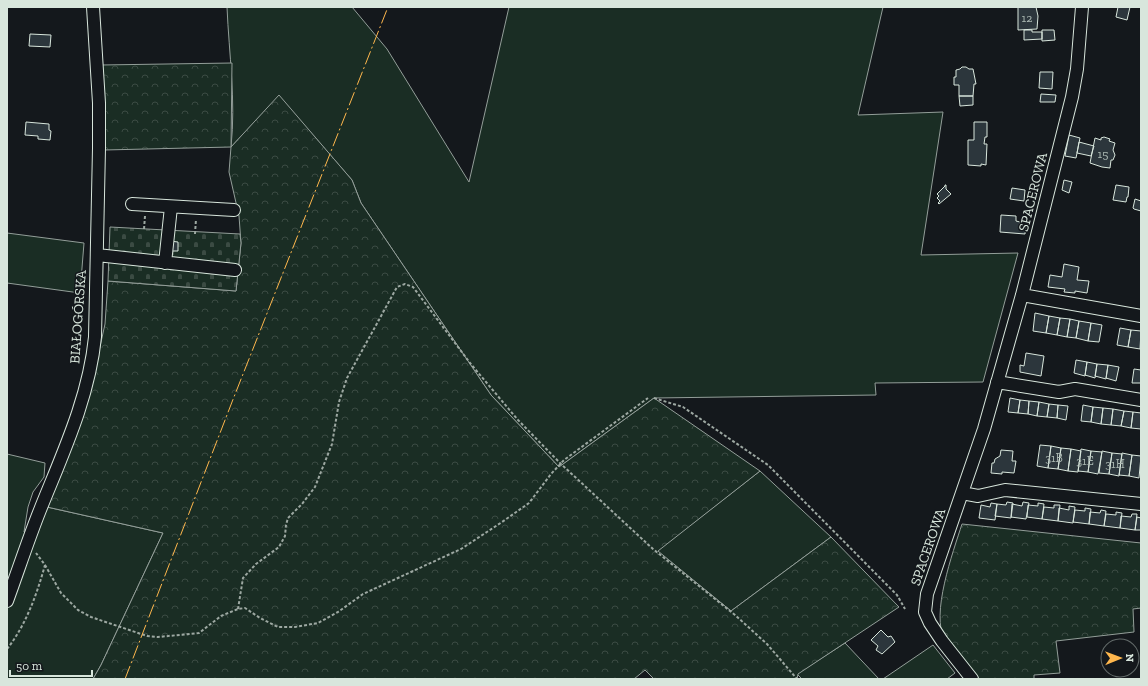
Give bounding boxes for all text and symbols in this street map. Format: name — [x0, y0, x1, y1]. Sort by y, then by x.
house number: 12 — [1022, 11, 1032, 25]
house number: 15 — [1098, 147, 1108, 161]
street label: SPACEROWA — [1015, 150, 1051, 233]
street label: BIAŁOGÓRSKA — [66, 269, 90, 364]
house number: 31B — [1045, 451, 1063, 465]
house number: 31E — [1076, 454, 1094, 468]
house number: 31H — [1105, 457, 1125, 471]
street label: SPACEROWA — [907, 505, 949, 588]
north arrow — [1100, 638, 1140, 678]
scale bar — [10, 652, 92, 678]
text: N — [1123, 654, 1136, 663]
text: 50 m — [16, 659, 43, 673]

